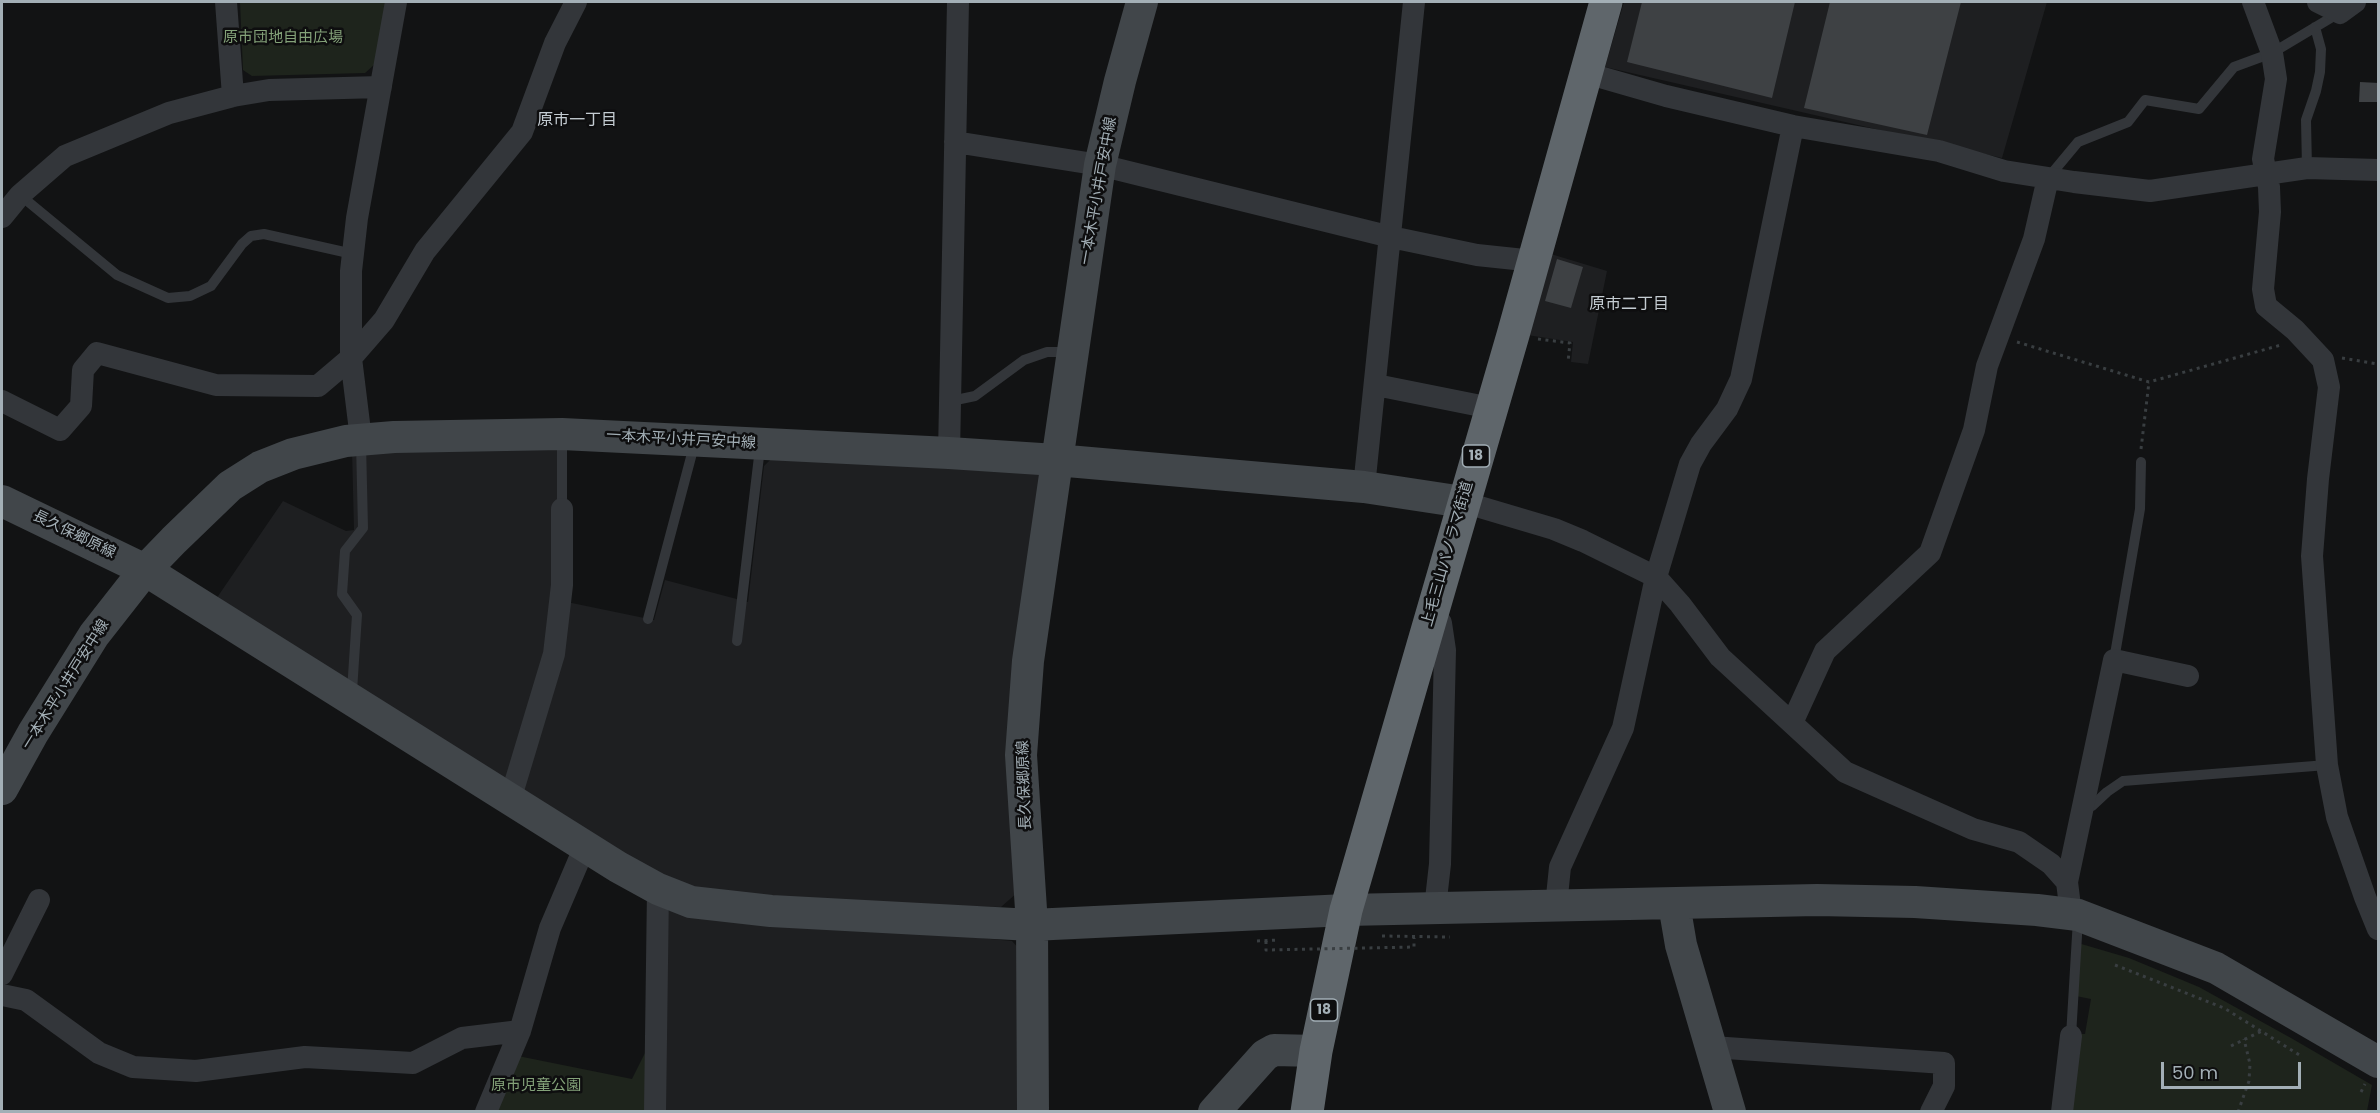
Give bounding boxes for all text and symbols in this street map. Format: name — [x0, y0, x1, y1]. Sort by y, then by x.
park label: 原市団地自由広場 — [223, 29, 343, 47]
district label: 原市一丁目 — [537, 111, 617, 131]
street label: 一本木平小井戸安中線 — [1077, 116, 1121, 266]
district label: 原市二丁目 — [1589, 295, 1669, 315]
street label: 一本木平小井戸安中線 — [606, 427, 756, 453]
road number: 18 — [1462, 445, 1490, 467]
street label: 上毛三山パノラマ街道 — [1419, 479, 1477, 629]
street label: 長久保郷原線 — [30, 507, 118, 563]
street label: 一本木平小井戸安中線 — [19, 617, 113, 753]
street label: 長久保郷原線 — [1014, 740, 1036, 830]
road number: 18 — [1310, 999, 1338, 1021]
scale bar — [2164, 1050, 2304, 1088]
text: 50 m — [2172, 1060, 2218, 1085]
park label: 原市児童公園 — [491, 1077, 581, 1095]

